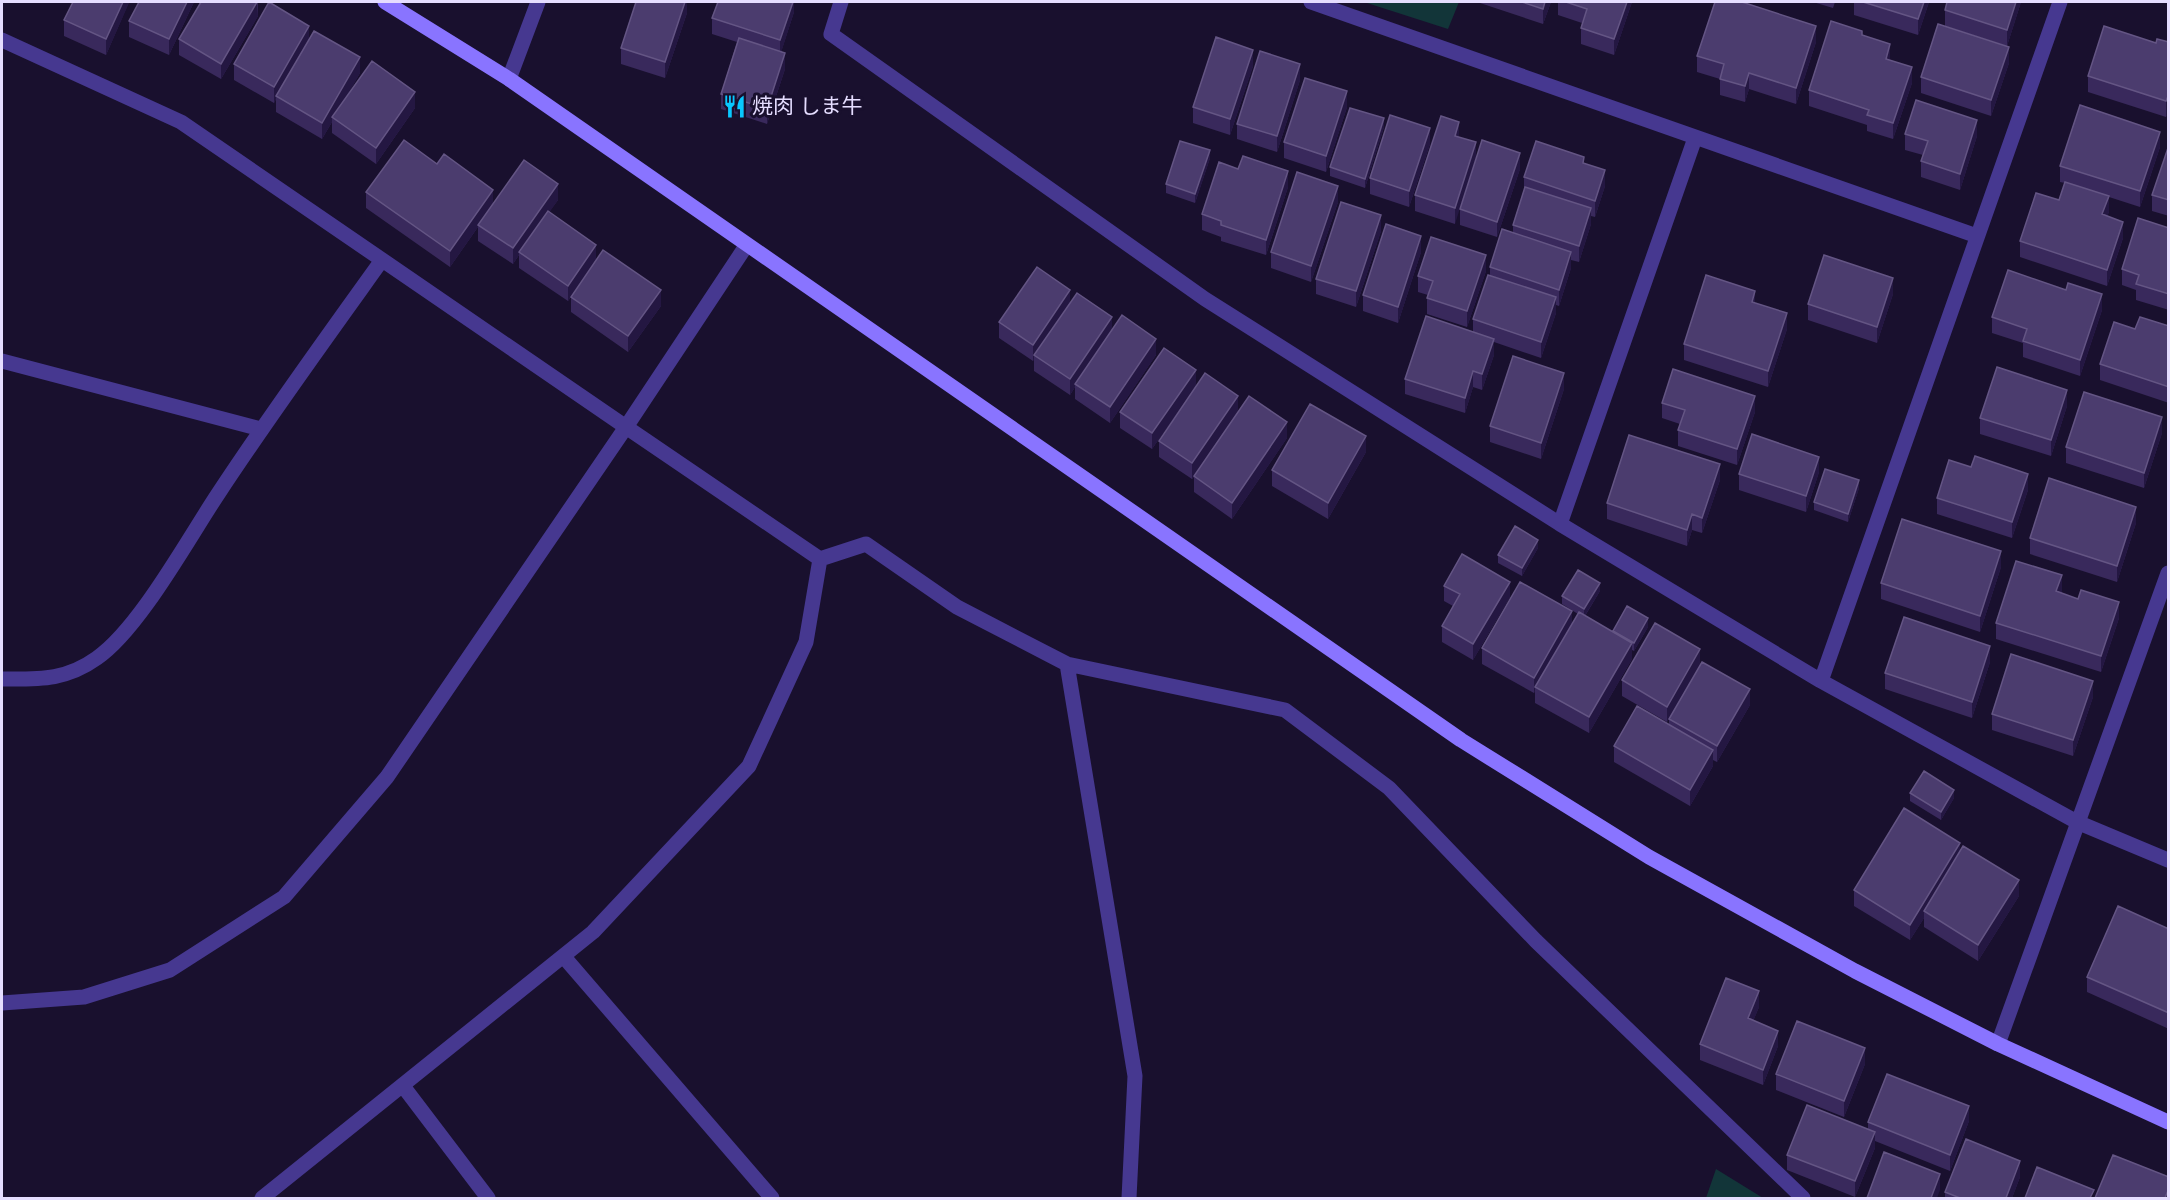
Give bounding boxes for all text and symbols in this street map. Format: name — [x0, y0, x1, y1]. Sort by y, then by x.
restaurant icon: 焼肉 しま牛 — [721, 93, 747, 119]
place label: 焼肉 しま牛 — [752, 93, 863, 119]

